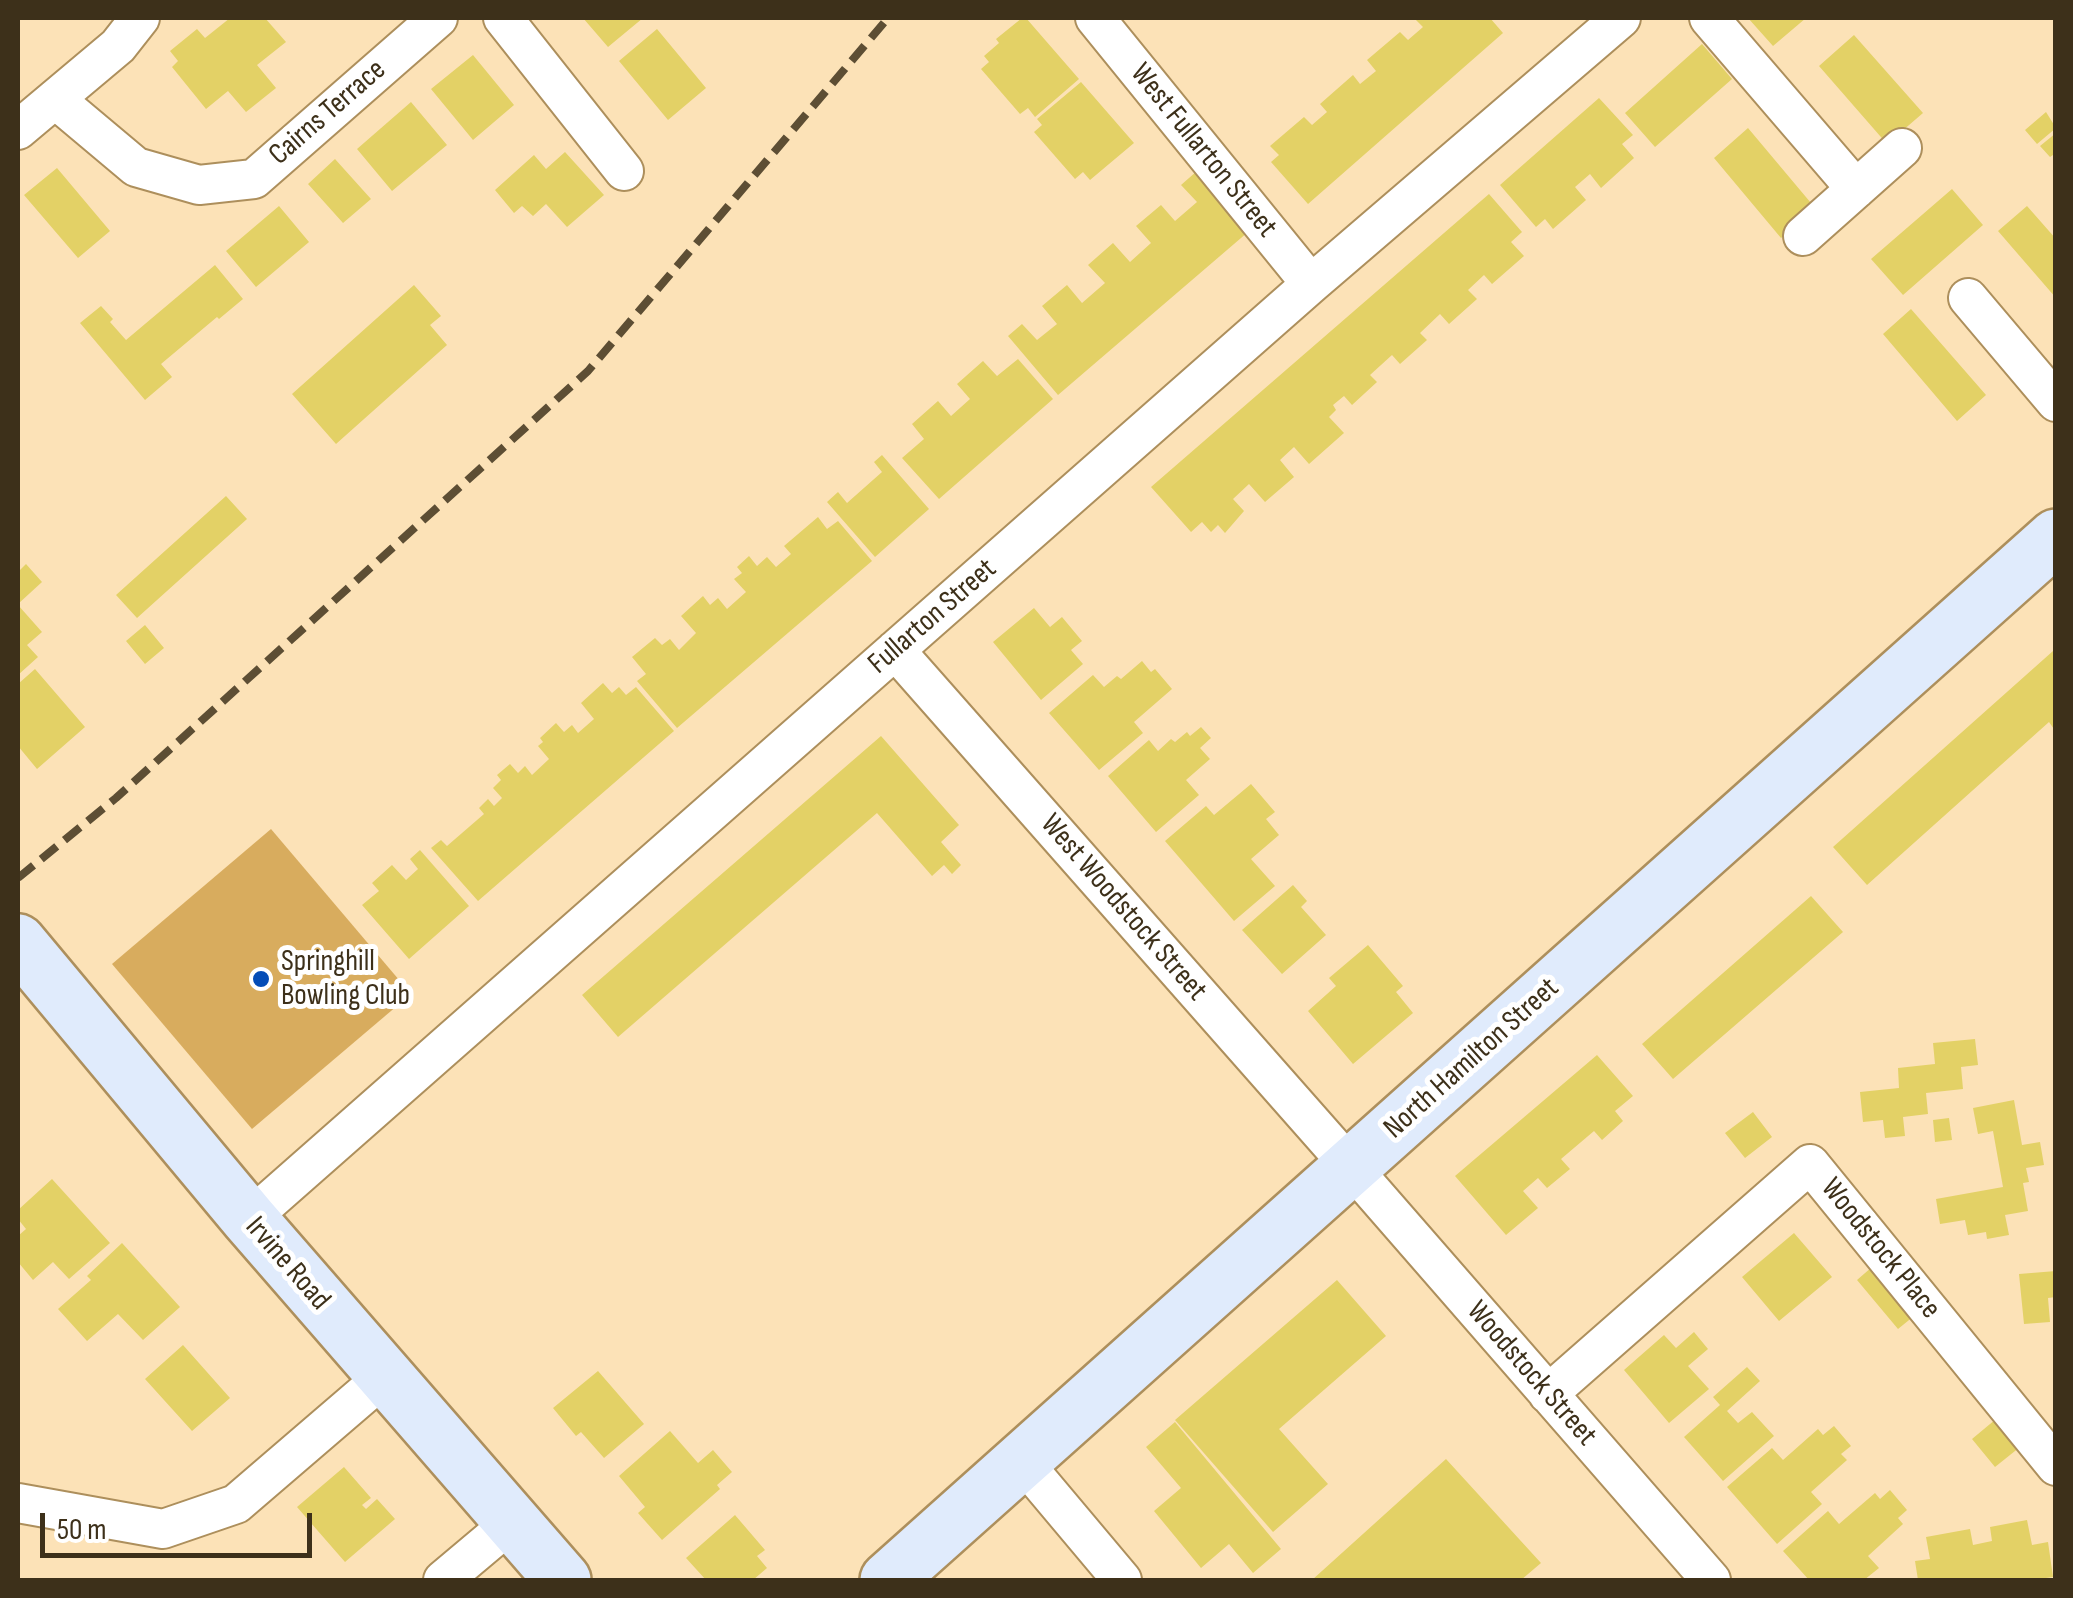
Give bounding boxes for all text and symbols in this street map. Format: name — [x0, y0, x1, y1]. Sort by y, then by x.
street label: Cairns Terrace — [262, 53, 394, 173]
street label: West Fullarton Street — [1122, 57, 1284, 245]
street label: Fullarton Street — [862, 552, 1004, 682]
street label: West Woodstock Street — [1032, 807, 1214, 1009]
place label: Springhill Bowling Club — [281, 944, 410, 1014]
marker: Springhill Bowling Club — [250, 968, 272, 990]
street label: North Hamilton Street — [1377, 971, 1567, 1147]
street label: Woodstock Place — [1812, 1171, 1948, 1327]
street label: Irvine Road — [237, 1210, 337, 1318]
street label: Woodstock Street — [1458, 1294, 1604, 1454]
scale bar — [45, 1493, 318, 1555]
text: 50 m — [57, 1512, 106, 1548]

